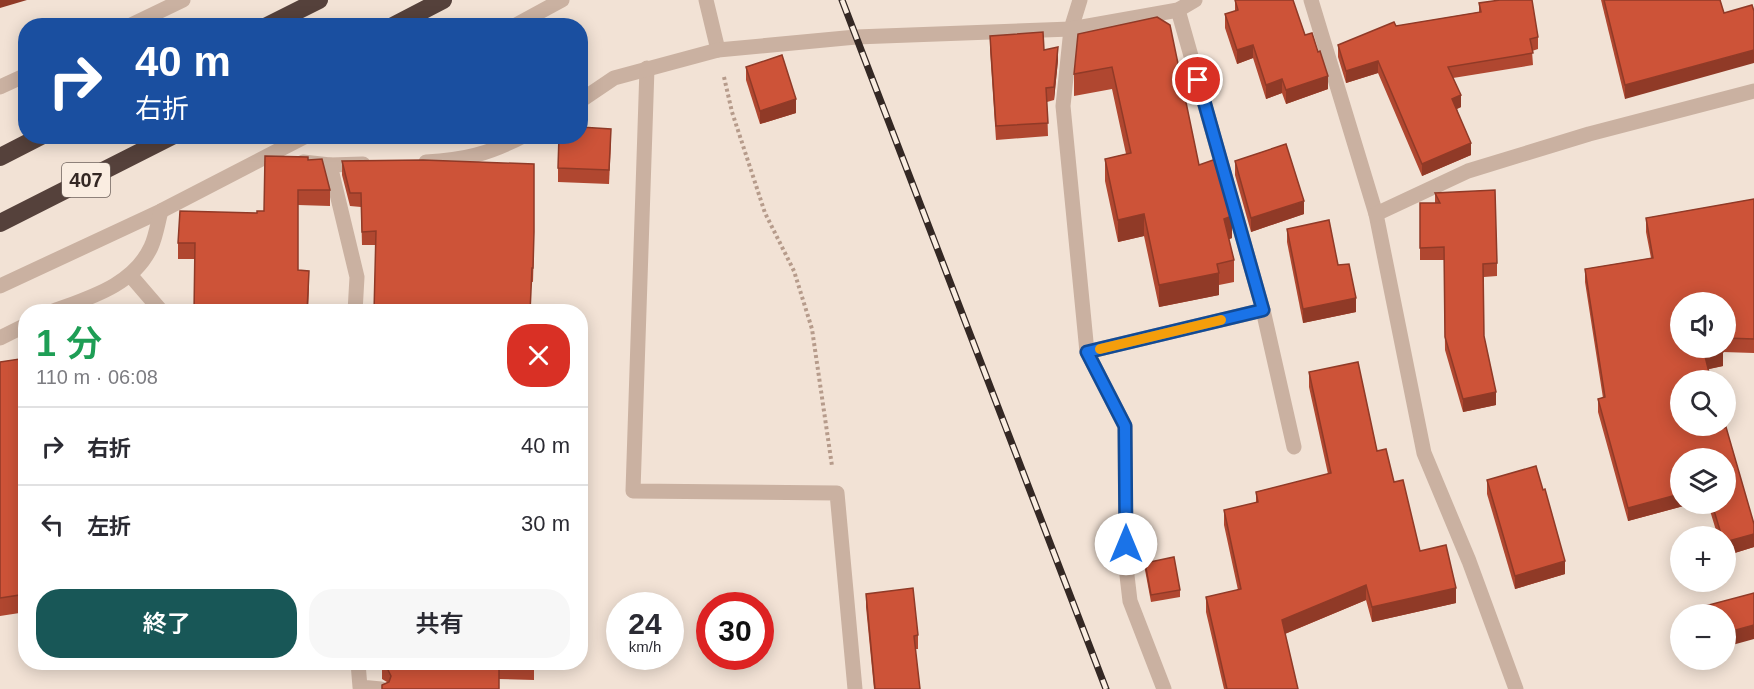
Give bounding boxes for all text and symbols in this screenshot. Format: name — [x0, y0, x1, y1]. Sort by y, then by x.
text: 40 m — [135, 38, 231, 85]
icon: right — [36, 42, 114, 120]
pin — [1172, 54, 1223, 105]
icon: arrive — [1181, 63, 1214, 96]
text: 右折 — [135, 94, 189, 124]
road number: 407 — [62, 163, 110, 197]
map controls — [1670, 292, 1736, 670]
button: sound — [1670, 292, 1736, 358]
text: 1 分 — [36, 323, 102, 364]
button: close — [507, 324, 570, 387]
text: 110 m · 06:08 — [36, 366, 158, 388]
button: search — [1670, 370, 1736, 436]
icon: right — [36, 430, 69, 463]
text: 40 m — [521, 433, 570, 458]
text: 右折 — [87, 436, 131, 461]
button: layers — [1670, 448, 1736, 514]
icon: left — [36, 508, 69, 541]
text: 30 m — [521, 511, 570, 536]
position arrow — [1094, 512, 1158, 576]
text: 左折 — [87, 514, 131, 539]
button: + — [1670, 526, 1736, 592]
button: 終了 — [36, 589, 297, 658]
button: 共有 — [309, 589, 570, 658]
speed limit sign: 30 — [696, 592, 774, 670]
button: − — [1670, 604, 1736, 670]
text: 24 — [628, 607, 662, 640]
text: km/h — [629, 638, 661, 655]

